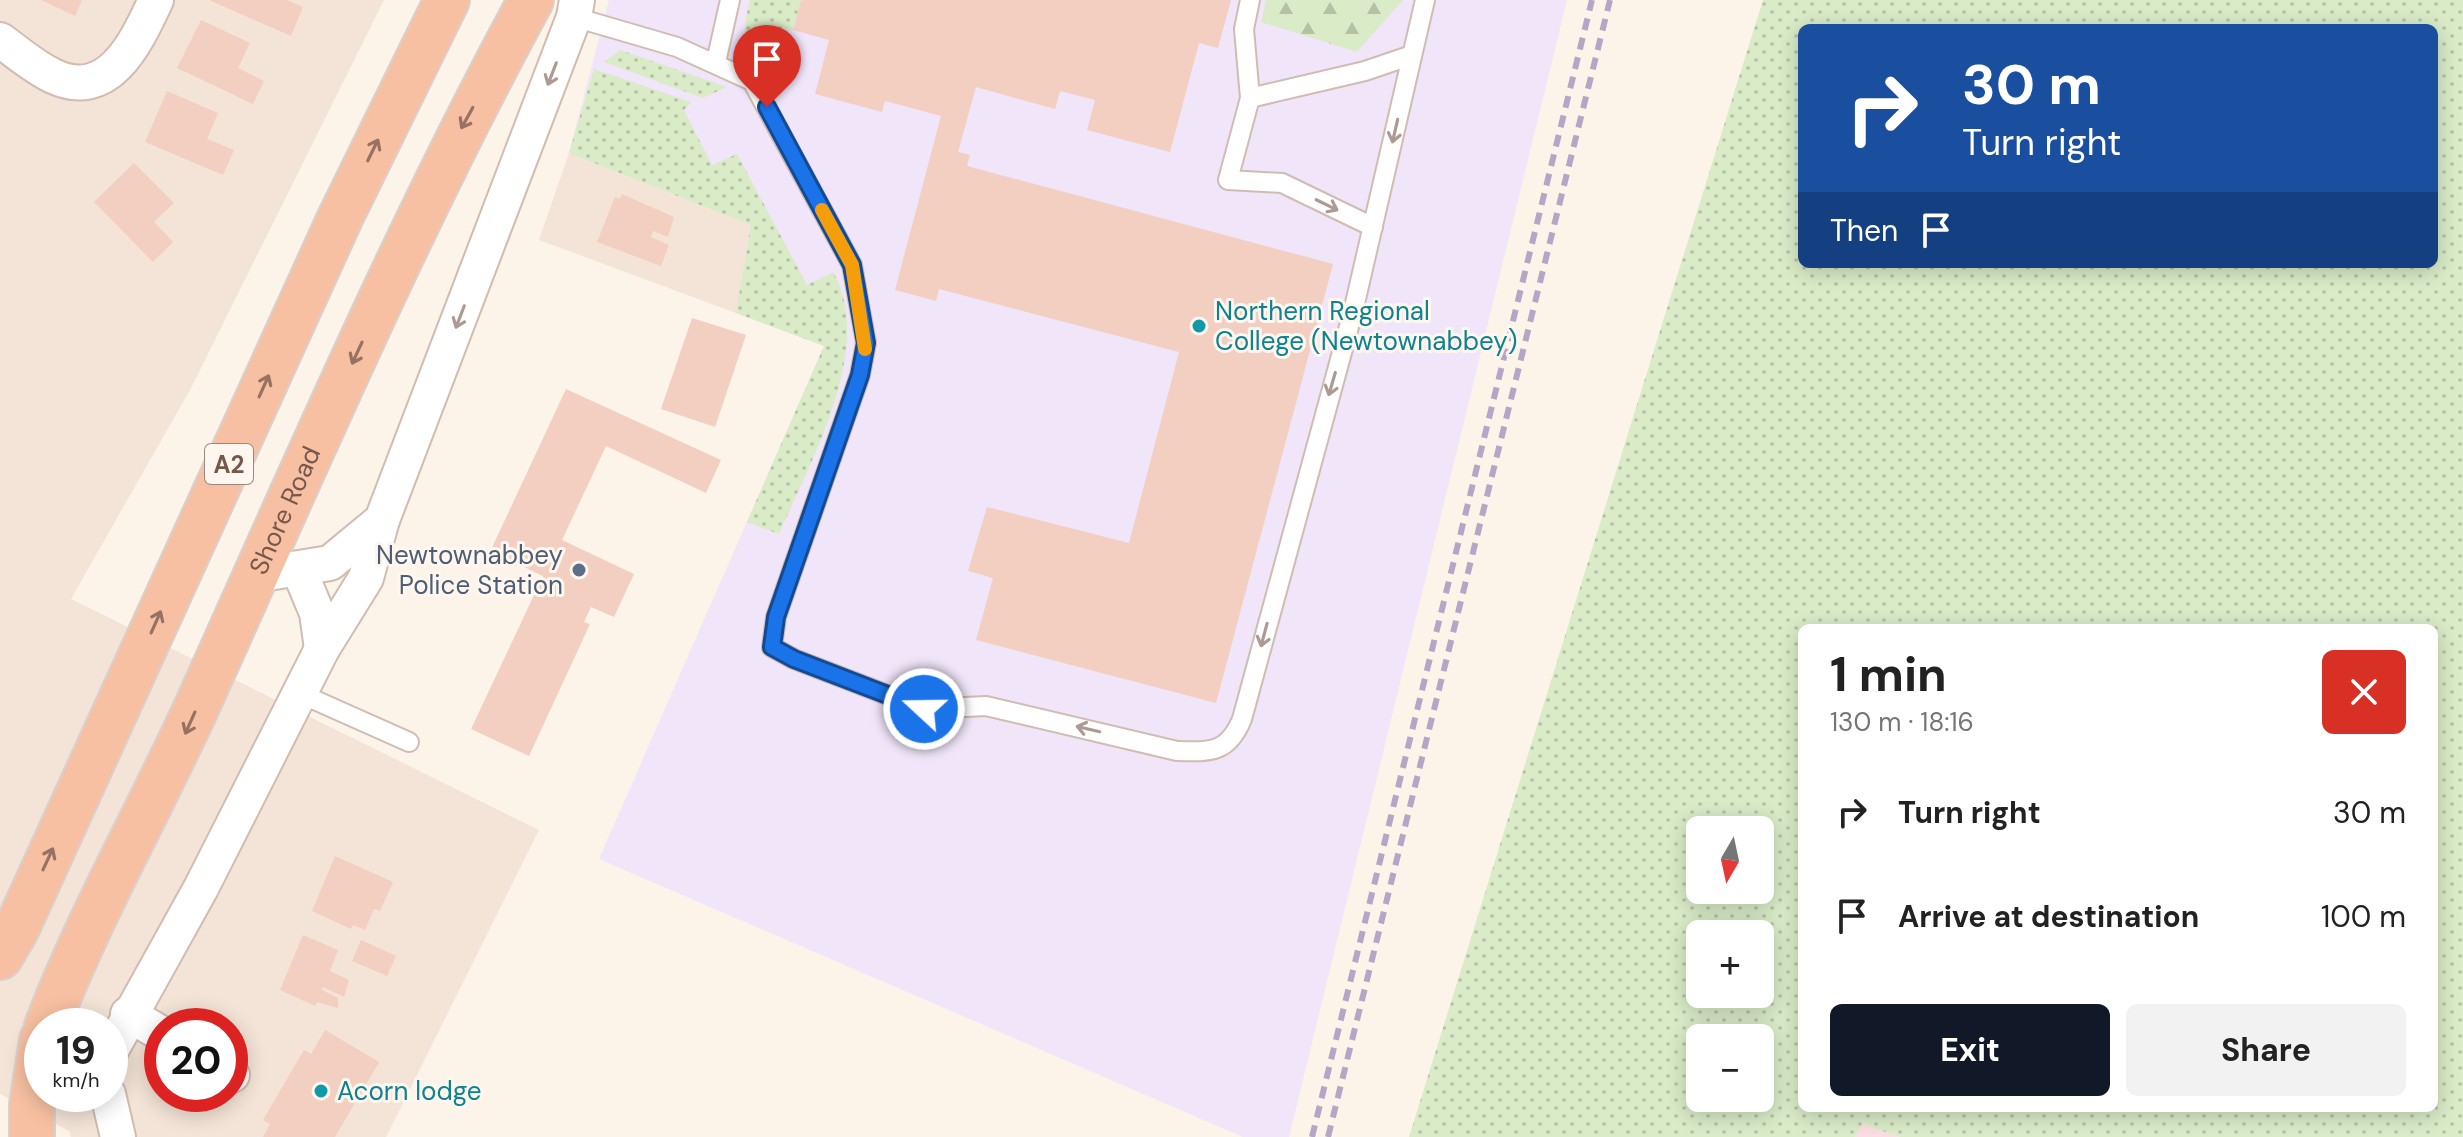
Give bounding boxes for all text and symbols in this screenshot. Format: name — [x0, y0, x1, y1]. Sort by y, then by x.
pin — [733, 25, 801, 107]
icon: arrive — [745, 37, 789, 81]
text: 30 m — [1962, 48, 2101, 121]
icon: right — [1830, 56, 1934, 160]
one-way arrow — [544, 61, 558, 86]
one-way arrow — [459, 105, 474, 129]
one-way arrow — [1386, 118, 1401, 144]
text: Turn right — [1962, 119, 2121, 166]
one-way arrow — [367, 139, 382, 162]
one-way arrow — [1315, 198, 1339, 213]
icon: arrive — [1914, 208, 1958, 252]
text: Then — [1830, 211, 1898, 250]
place label: Northern Regional College (Newtownabbey) — [1215, 294, 1517, 358]
one-way arrow — [452, 304, 466, 329]
marker: Northern Regional College (Newtownabbey) — [1190, 317, 1208, 335]
one-way arrow — [349, 341, 364, 365]
one-way arrow — [1324, 370, 1339, 396]
one-way arrow — [257, 374, 272, 398]
street label: Shore Road — [241, 441, 328, 580]
road number: A2 — [205, 444, 253, 484]
place label: Newtownabbey Police Station — [376, 538, 563, 602]
marker: Newtownabbey Police Station — [570, 561, 588, 579]
one-way arrow — [149, 611, 164, 635]
one-way arrow — [1256, 621, 1271, 647]
text: 1 min — [1830, 643, 1947, 706]
button: close — [2322, 650, 2406, 734]
position arrow — [882, 667, 966, 751]
text: 130 m · 18:16 — [1830, 705, 1974, 739]
one-way arrow — [182, 710, 197, 734]
one-way arrow — [1075, 721, 1101, 736]
icon: right — [1830, 790, 1874, 834]
text: Turn right — [1898, 793, 2041, 832]
text: 30 m — [2333, 793, 2406, 832]
north arrow — [1686, 816, 1774, 904]
map controls — [1686, 816, 1774, 1112]
one-way arrow — [41, 847, 56, 871]
icon: arrive — [1830, 894, 1874, 938]
text: Arrive at destination — [1898, 897, 2199, 936]
text: 100 m — [2321, 897, 2406, 936]
button: + — [1686, 920, 1774, 1008]
button: Exit — [1830, 1004, 2110, 1096]
button: Share — [2126, 1004, 2406, 1096]
speed limit sign: 20 — [144, 1008, 248, 1112]
text: 19 — [56, 1024, 96, 1076]
button: − — [1686, 1024, 1774, 1112]
text: km/h — [52, 1067, 100, 1093]
place label: Acorn lodge — [337, 1074, 482, 1108]
marker: Acorn lodge — [312, 1082, 330, 1100]

